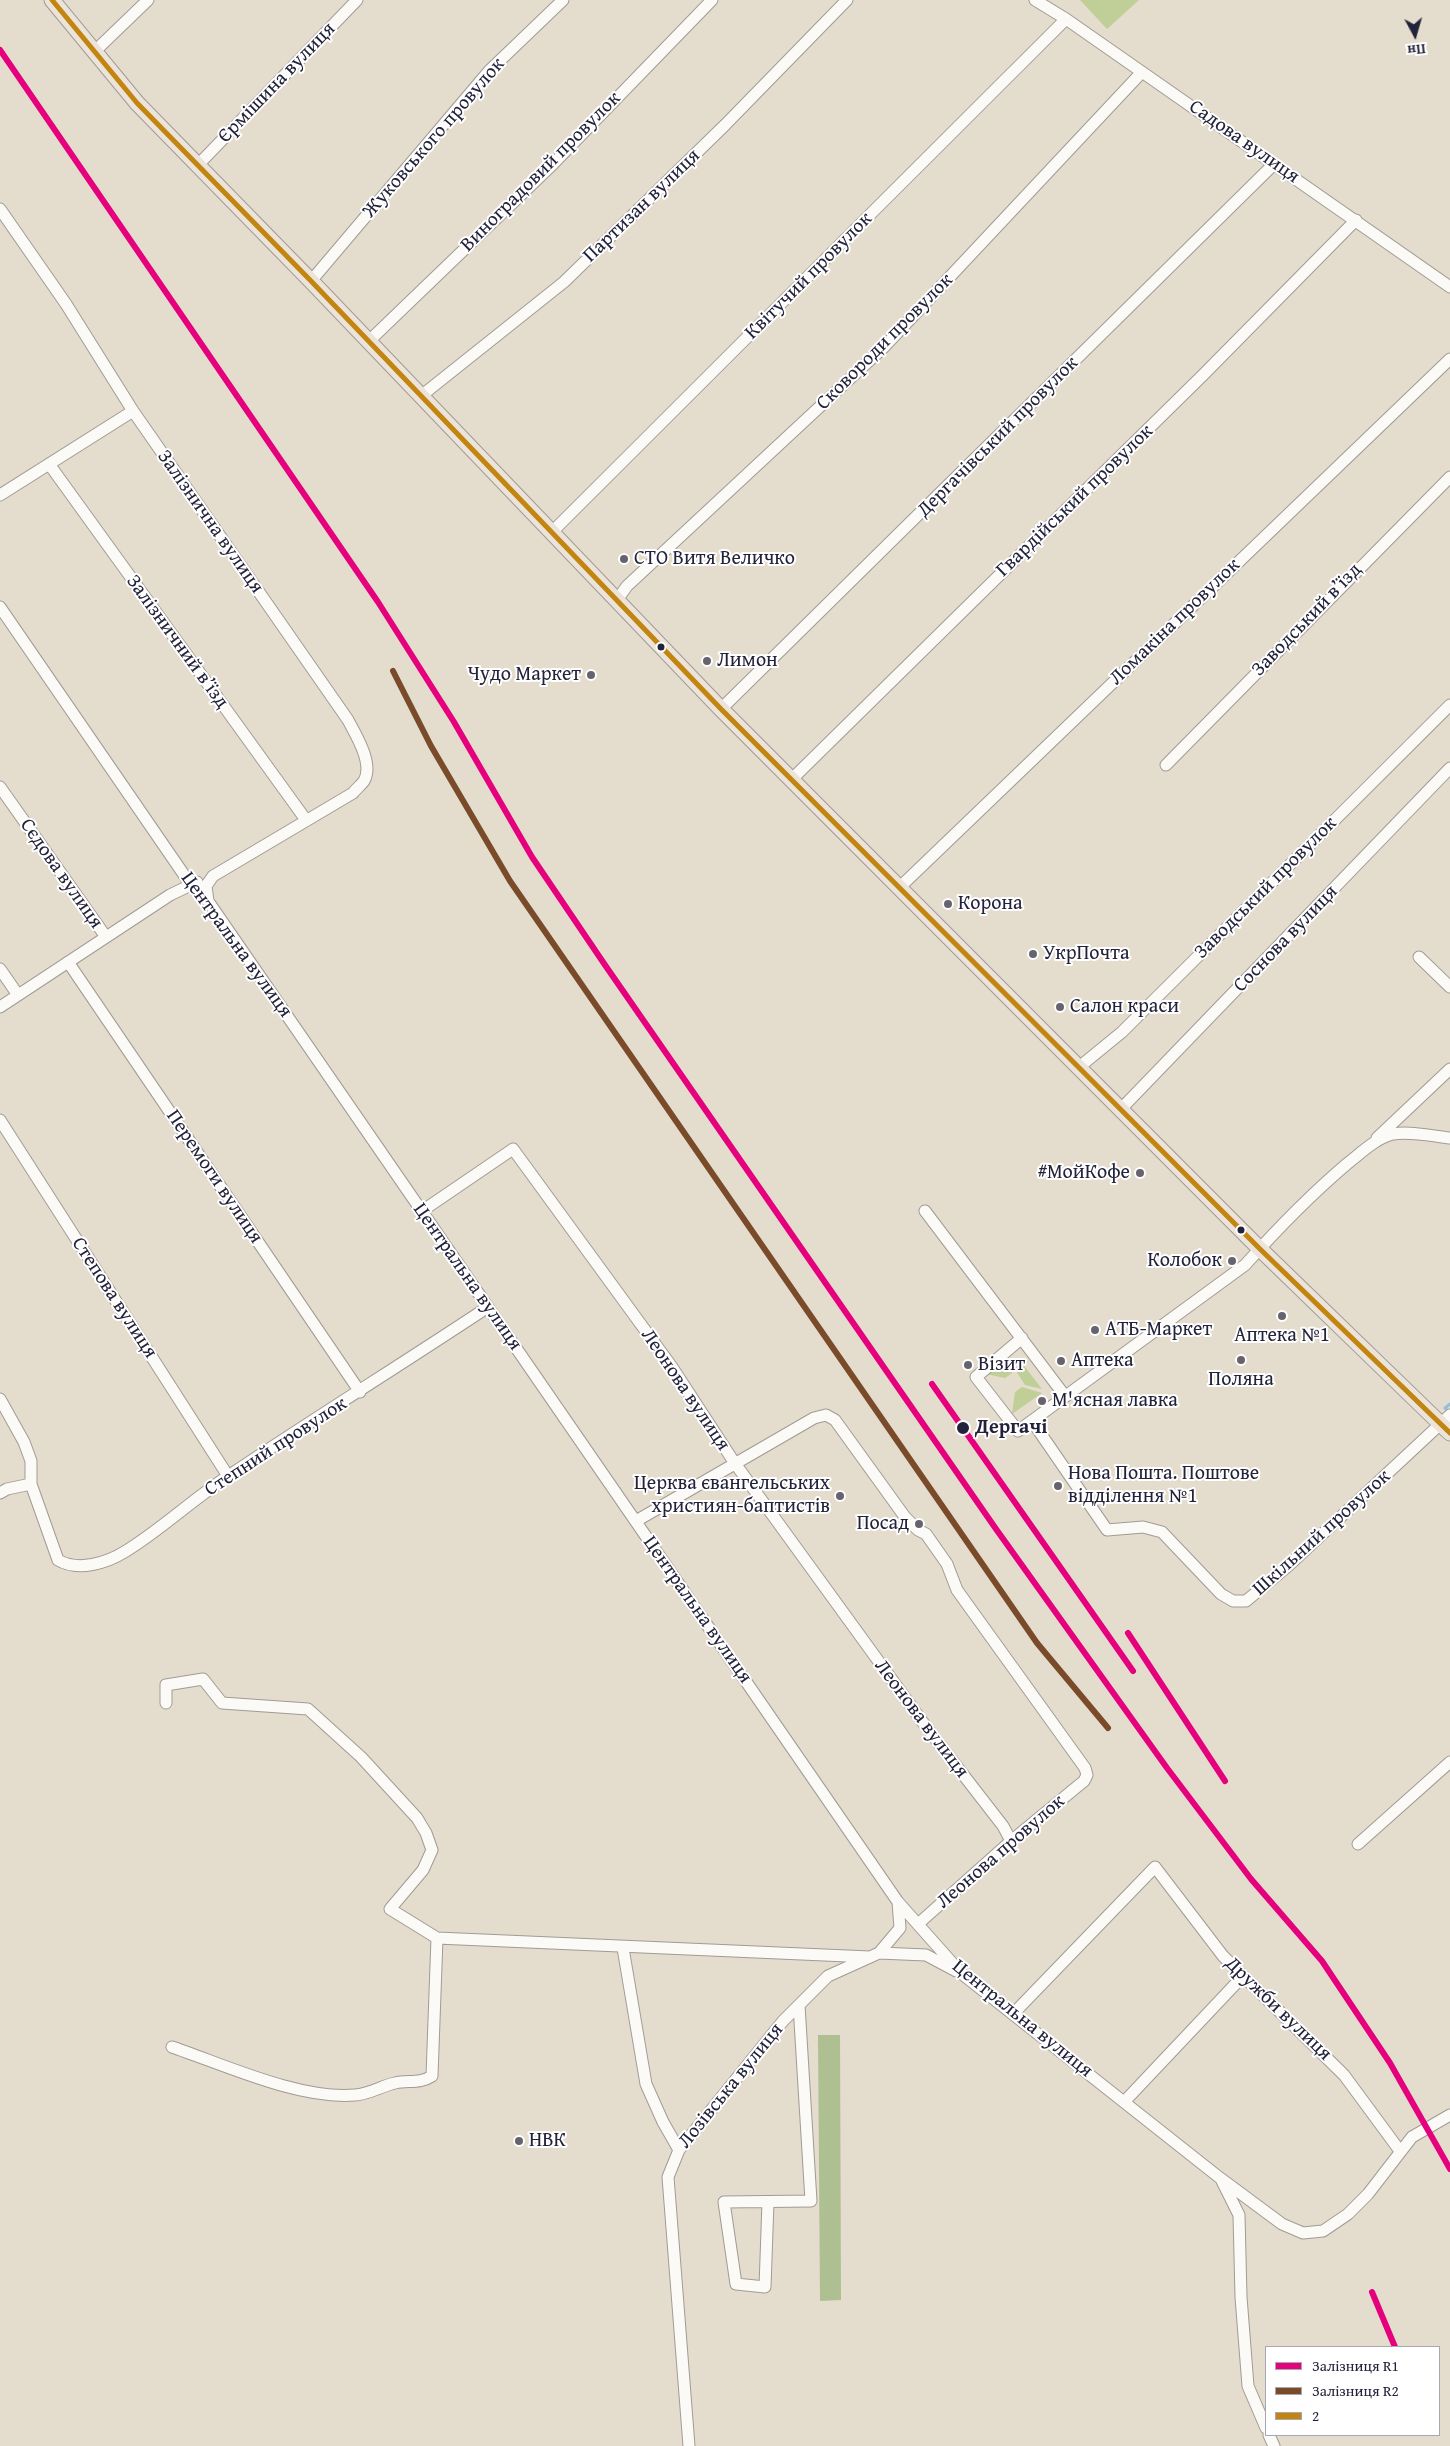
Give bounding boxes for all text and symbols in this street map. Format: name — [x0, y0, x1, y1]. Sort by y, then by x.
north arrow — [1390, 10, 1440, 60]
street label: Єрмішина вулиця — [213, 18, 341, 148]
text: Пн — [1407, 39, 1427, 61]
street label: Жуковського провулок — [358, 53, 510, 223]
street label: Виноградовий провулок — [456, 87, 626, 257]
street label: Садова вулиця — [1184, 95, 1304, 189]
street label: Партизан вулиця — [579, 144, 705, 268]
street label: Квітучий провулок — [740, 207, 878, 345]
street label: Сковороди провулок — [812, 269, 958, 415]
street label: Дергачівський провулок — [912, 351, 1084, 523]
street label: Гвардійський провулок — [991, 420, 1159, 582]
street label: Залізнична вулиця — [152, 446, 268, 598]
place label: СТО Витя Величко — [634, 547, 795, 571]
marker: СТО Витя Величко — [618, 553, 630, 565]
street label: Ломакіна провулок — [1105, 554, 1245, 690]
street label: Заводський в’їзд — [1247, 558, 1367, 682]
street label: Залізничний в’їзд — [120, 570, 234, 714]
unlabelled marker — [656, 642, 666, 652]
place label: Лимон — [717, 649, 778, 673]
marker: Лимон — [701, 655, 713, 667]
place label: Чудо Маркет — [468, 663, 581, 687]
marker: Чудо Маркет — [585, 669, 597, 681]
street label: Заводський провулок — [1190, 812, 1342, 964]
street label: Сєдова вулиця — [14, 814, 108, 934]
street label: Центральна вулиця — [175, 867, 297, 1023]
street label: Соснова вулиця — [1229, 880, 1343, 998]
place label: Корона — [958, 892, 1023, 916]
marker: Корона — [942, 898, 954, 910]
place label: УкрПочта — [1043, 942, 1129, 966]
marker: УкрПочта — [1027, 948, 1039, 960]
place label: Салон краси — [1070, 995, 1179, 1019]
marker: Салон краси — [1054, 1001, 1066, 1013]
street label: Перемоги вулиця — [160, 1106, 268, 1248]
place label: #МойКофе — [1037, 1161, 1130, 1185]
marker: #МойКофе — [1134, 1167, 1146, 1179]
street label: Центральна вулиця — [407, 1199, 527, 1355]
unlabelled marker — [1236, 1225, 1246, 1235]
street label: Степова вулиця — [66, 1233, 162, 1363]
place label: Колобок — [1147, 1249, 1222, 1273]
marker: Колобок — [1226, 1255, 1238, 1267]
marker: Аптека №1 — [1276, 1310, 1288, 1322]
place label: АТБ-Маркет — [1105, 1318, 1212, 1342]
street label: Леонова вулиця — [635, 1324, 735, 1456]
marker: АТБ-Маркет — [1089, 1324, 1101, 1336]
place label: Аптека №1 — [1234, 1324, 1330, 1348]
place label: Аптека — [1071, 1349, 1133, 1373]
place label: Візит — [978, 1353, 1025, 1377]
marker: Поляна — [1235, 1354, 1247, 1366]
marker: Аптека — [1055, 1355, 1067, 1367]
marker: Візит — [962, 1359, 974, 1371]
place label: Поляна — [1208, 1368, 1274, 1392]
place label: М'ясная лавка — [1052, 1389, 1178, 1413]
street label: Степний провулок — [200, 1392, 352, 1502]
marker: М'ясная лавка — [1036, 1395, 1048, 1407]
place label: Дергачі — [975, 1416, 1047, 1440]
marker: Дергачі — [955, 1420, 971, 1436]
place label: Нова Пошта. Поштове відділення №1 — [1068, 1462, 1259, 1509]
street label: Шкільний провулок — [1248, 1465, 1396, 1601]
place label: Церква євангельських християн-баптистів — [634, 1472, 830, 1519]
marker: Нова Пошта. Поштове відділення №1 — [1052, 1480, 1064, 1492]
marker: Церква євангельських християн-баптистів — [834, 1490, 846, 1502]
place label: Посад — [857, 1512, 909, 1536]
marker: Посад — [913, 1518, 925, 1530]
street label: Центральна вулиця — [637, 1532, 757, 1688]
street label: Леонова вулиця — [869, 1655, 973, 1783]
street label: Леонова провулок — [932, 1790, 1070, 1914]
street label: Дружби вулиця — [1220, 1952, 1336, 2066]
street label: Центральна вулиця — [947, 1955, 1097, 2083]
street label: Лозівська вулиця — [673, 2019, 789, 2153]
place label: НВК — [529, 2129, 566, 2153]
marker: НВК — [513, 2135, 525, 2147]
legend — [1265, 2346, 1440, 2436]
text: Залізниця R1 — [1312, 2355, 1399, 2376]
text: Залізниця R2 — [1312, 2380, 1399, 2401]
text: 2 — [1312, 2405, 1319, 2426]

